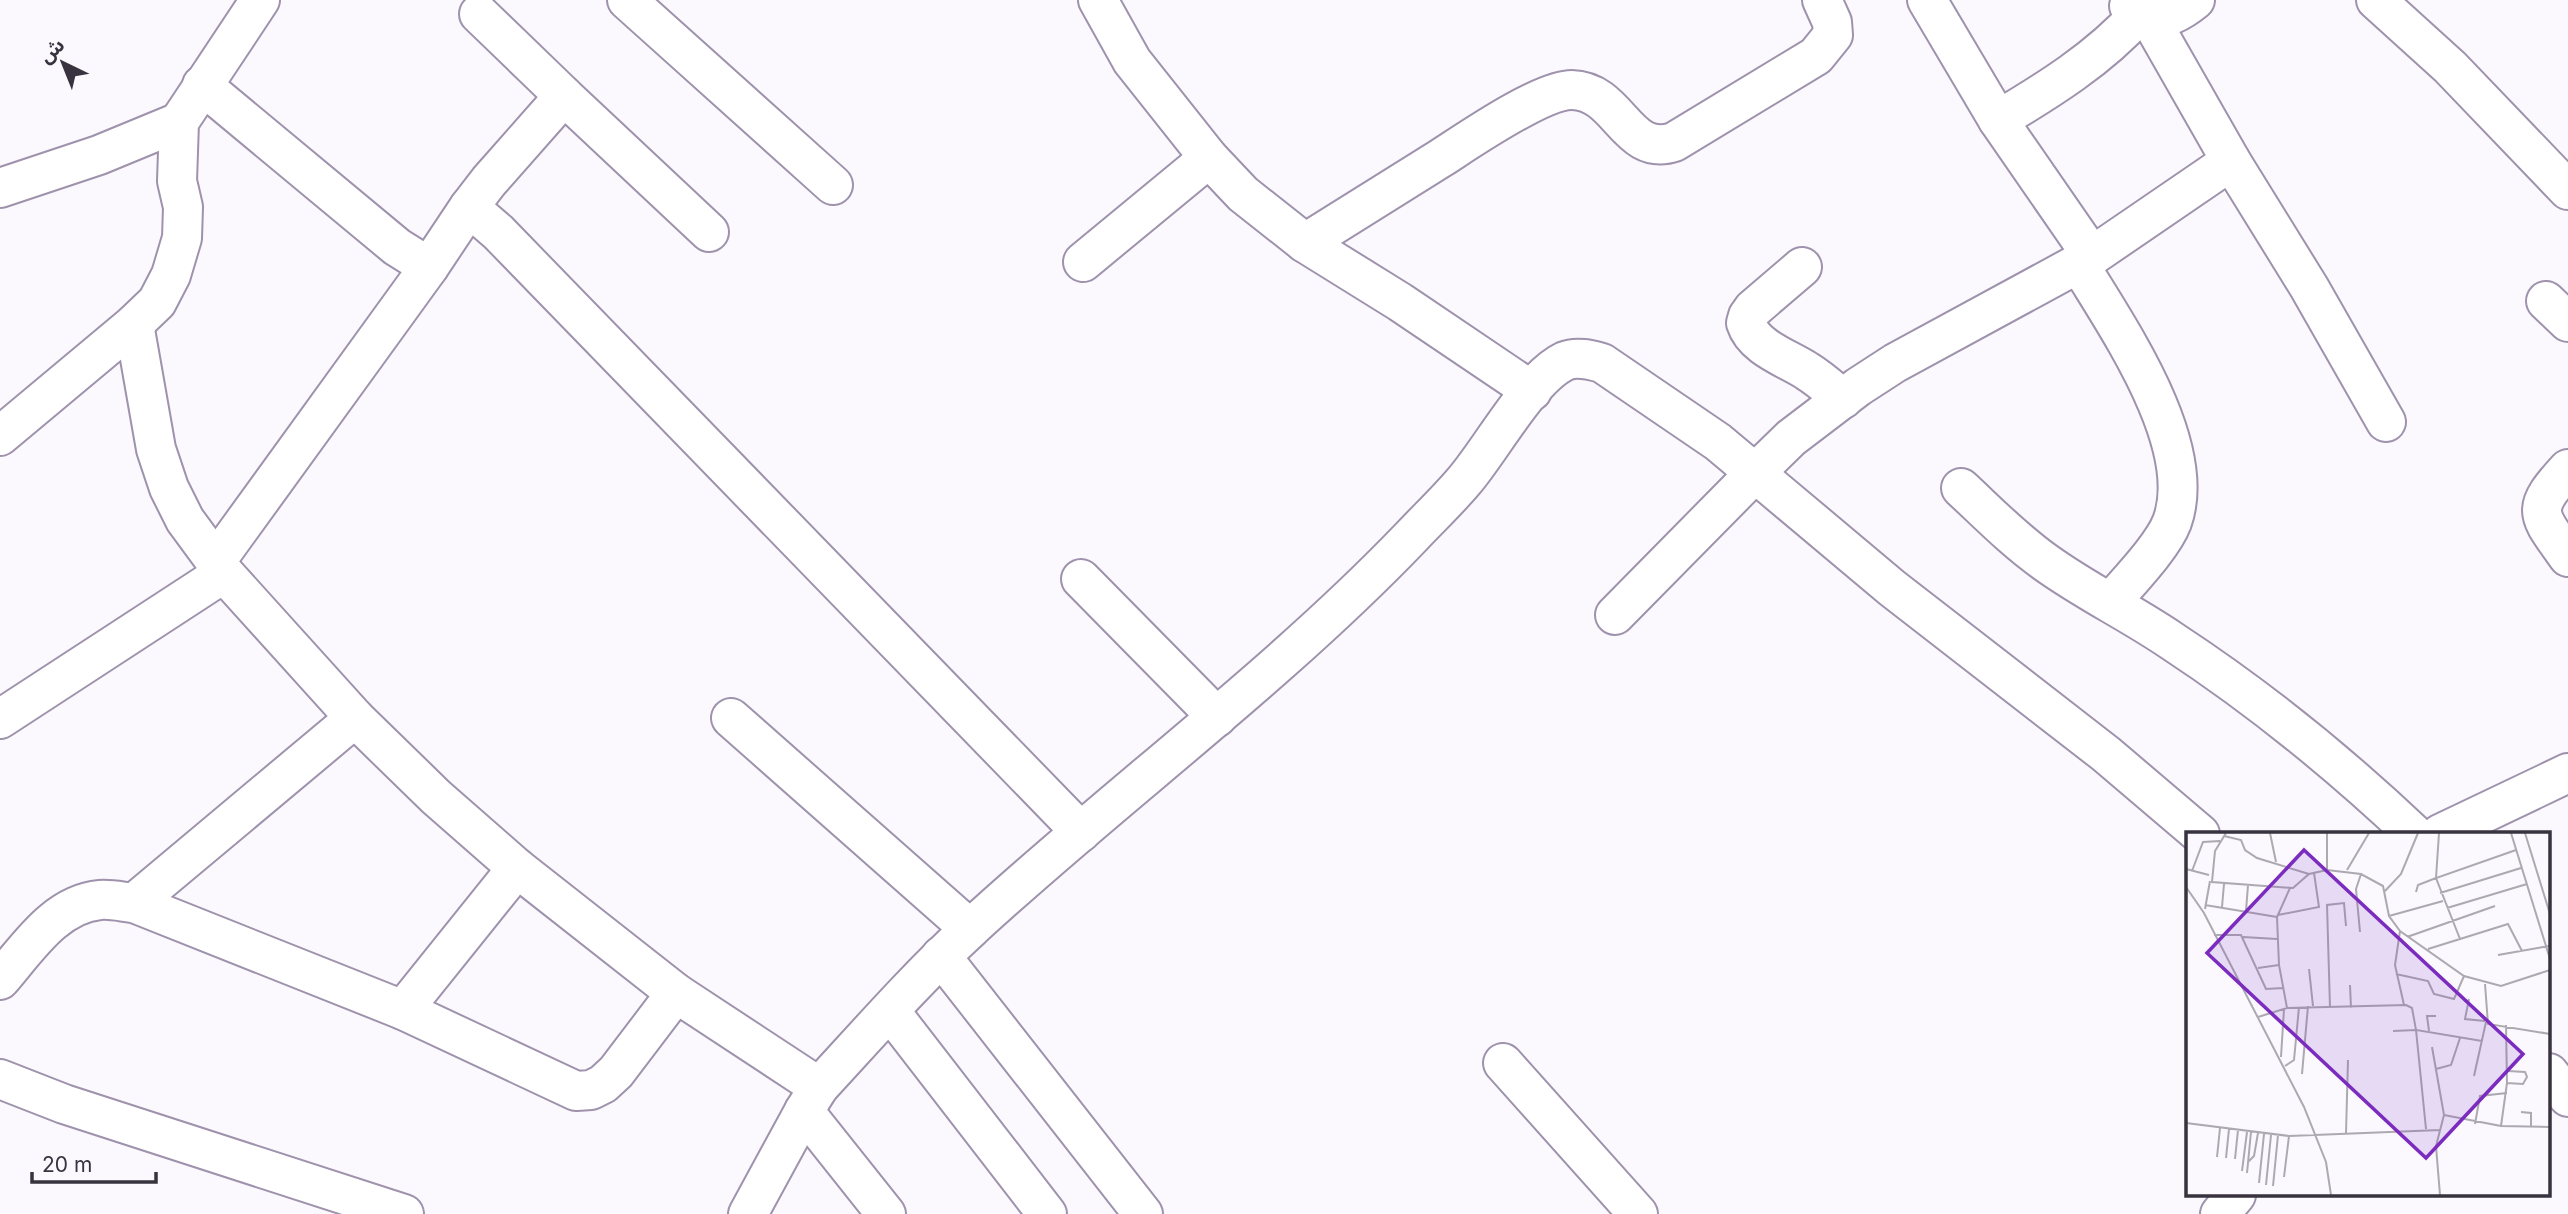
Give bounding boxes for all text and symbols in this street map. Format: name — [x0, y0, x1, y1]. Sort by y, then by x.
north arrow — [28, 28, 98, 98]
text: ش — [34, 34, 69, 68]
inset map — [2186, 832, 2550, 1196]
scale bar — [32, 1140, 156, 1184]
text: 20 m — [42, 1152, 92, 1177]

